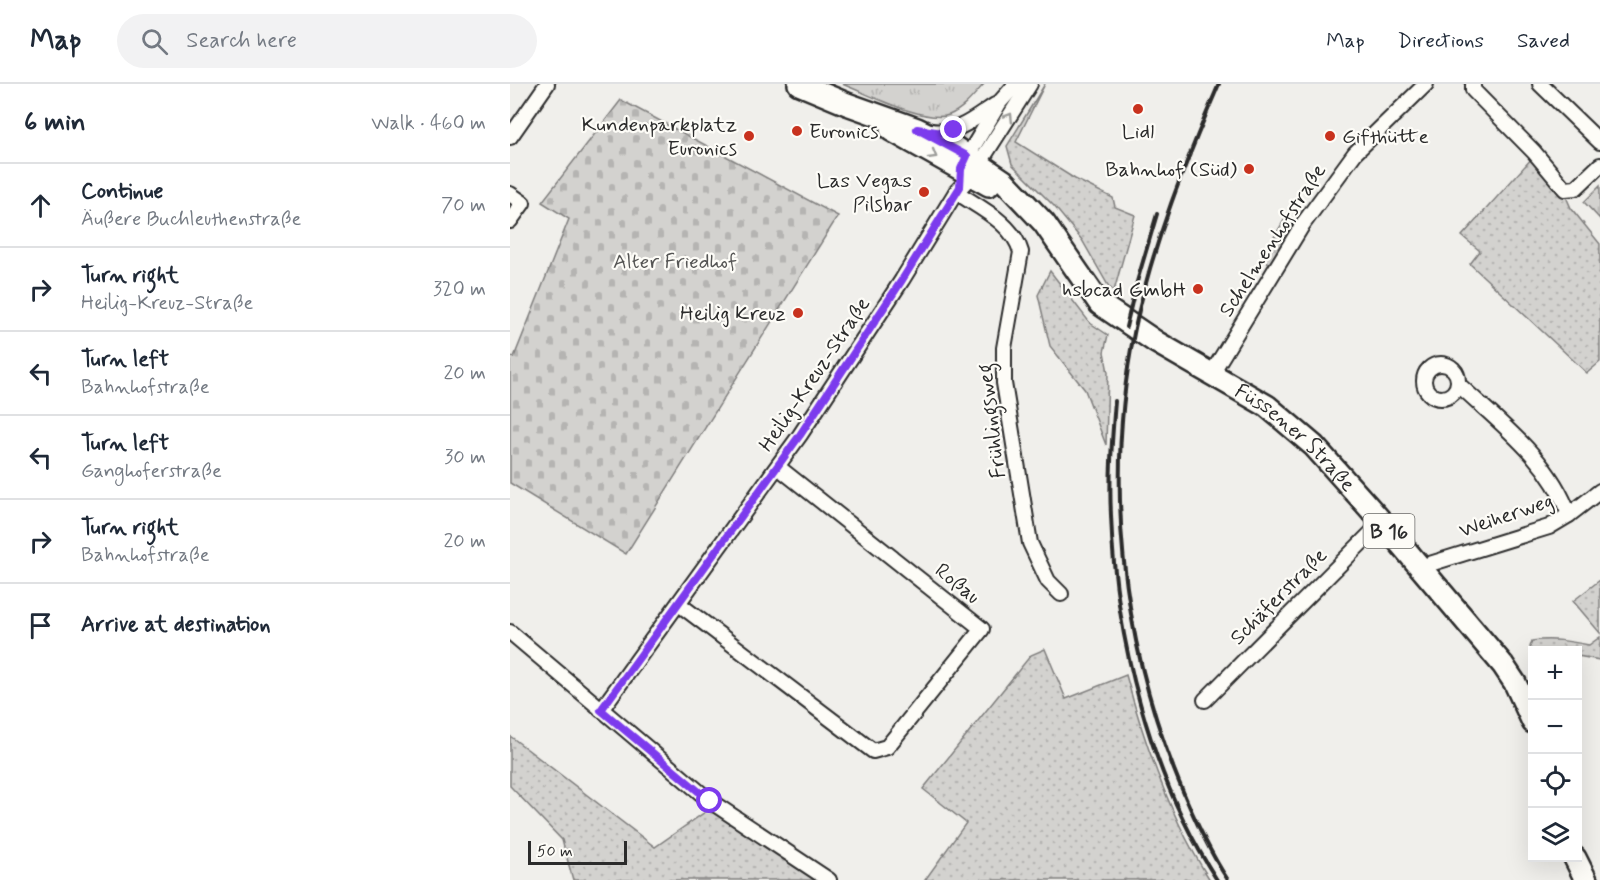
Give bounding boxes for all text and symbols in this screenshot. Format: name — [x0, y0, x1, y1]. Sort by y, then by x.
search box — [117, 14, 537, 68]
text: Map — [30, 23, 81, 60]
icon: search — [138, 25, 171, 58]
text: Search here — [186, 27, 297, 55]
text: Map — [1326, 27, 1365, 55]
text: Directions — [1398, 27, 1484, 55]
text: Saved — [1517, 27, 1570, 55]
marker: Lidl — [1131, 102, 1145, 116]
text: 6 min — [24, 106, 86, 140]
text: Walk · 460 m — [371, 110, 486, 137]
place label: Kundenparkplatz Euronics — [581, 111, 737, 163]
one-way arrow — [1002, 113, 1014, 123]
route end — [940, 116, 966, 142]
place label: Euronics — [809, 118, 879, 146]
place label: Lidl — [1122, 118, 1154, 146]
place label: Gifthütte — [1342, 123, 1429, 151]
marker: Euronics — [790, 124, 804, 138]
marker: Kundenparkplatz Euronics — [742, 129, 756, 143]
marker: Gifthütte — [1323, 129, 1337, 143]
one-way arrow — [927, 148, 937, 159]
place label: Bahnhof (Süd) — [1105, 156, 1238, 184]
street label: Schelmenhofstraße — [1213, 159, 1333, 322]
marker: Bahnhof (Süd) — [1242, 162, 1256, 176]
place label: Las Vegas Pilsbar — [817, 167, 912, 219]
text: Continue — [81, 178, 163, 206]
marker: Las Vegas Pilsbar — [917, 185, 931, 199]
icon: ahead — [24, 189, 57, 222]
text: 70 m — [441, 192, 486, 219]
text: Äußere Buchleuthenstraße — [81, 206, 301, 233]
park label: Alter Friedhof — [613, 248, 737, 276]
text: Turn right — [81, 262, 179, 290]
icon: right — [24, 273, 57, 306]
text: 320 m — [433, 276, 486, 303]
place label: hsbcad GmbH — [1062, 276, 1186, 304]
marker: hsbcad GmbH — [1191, 282, 1205, 296]
text: Heilig-Kreuz-Straße — [81, 290, 253, 317]
street label: Heilig-Kreuz-Straße — [753, 292, 877, 457]
place label: Heilig Kreuz — [680, 300, 786, 328]
marker: Heilig Kreuz — [791, 306, 805, 320]
text: Turn left — [81, 346, 169, 374]
icon: left — [24, 357, 57, 390]
text: 20 m — [443, 360, 486, 387]
street label: Frühlingsweg — [971, 361, 1015, 480]
text: Bahnhofstraße — [81, 374, 210, 401]
street label: Füssener Straße — [1230, 377, 1361, 498]
text: Turn left — [81, 430, 169, 458]
icon: left — [24, 441, 57, 474]
text: 30 m — [444, 444, 486, 471]
text: Ganghoferstraße — [81, 458, 222, 485]
street label: Weiherweg — [1456, 487, 1557, 545]
text: Turn right — [81, 514, 179, 542]
road number: B 16 — [1364, 514, 1414, 548]
icon: right — [24, 525, 57, 558]
text: 20 m — [443, 528, 486, 555]
text: Bahnhofstraße — [81, 542, 210, 569]
street label: Schäferstraße — [1224, 542, 1333, 651]
street label: Roßau — [929, 557, 986, 611]
icon: arrive — [24, 609, 57, 642]
text: Arrive at destination — [81, 611, 271, 639]
map controls — [1528, 646, 1582, 862]
button: + — [1528, 646, 1582, 700]
button: − — [1528, 700, 1582, 754]
button: locate — [1528, 754, 1582, 808]
route start — [696, 787, 722, 813]
button: layers — [1528, 808, 1582, 862]
scale bar — [528, 838, 627, 866]
text: 50 m — [537, 841, 573, 862]

